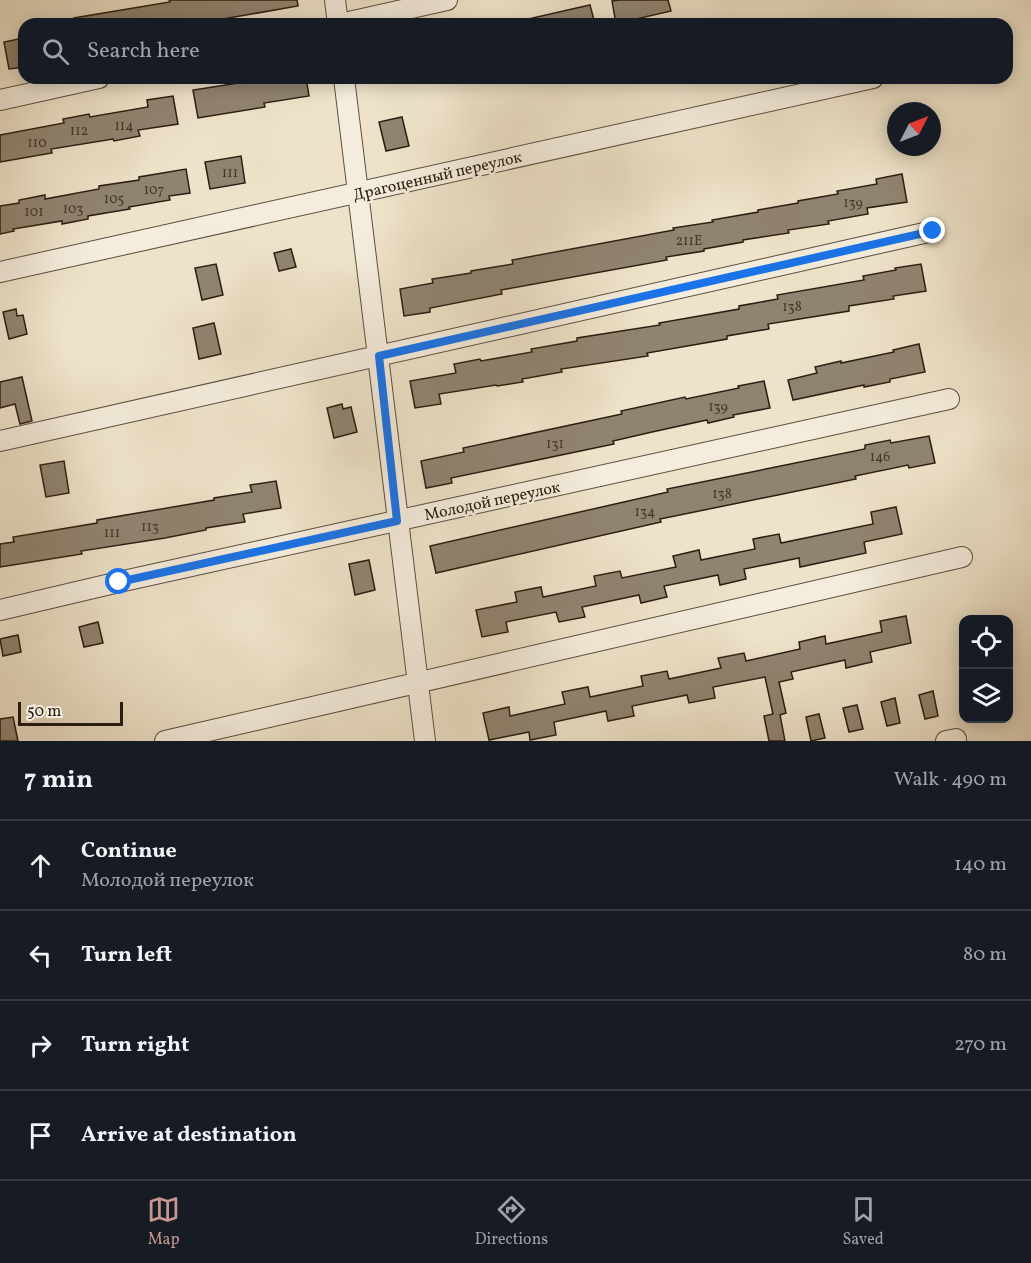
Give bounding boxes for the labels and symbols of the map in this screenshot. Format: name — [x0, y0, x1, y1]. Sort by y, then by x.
north arrow — [887, 102, 941, 156]
house number: 114 — [114, 117, 134, 136]
house number: 112 — [70, 122, 88, 141]
house number: 110 — [27, 134, 47, 153]
street label: Драгоценный переулок — [351, 147, 525, 207]
house number: 111 — [222, 164, 238, 183]
house number: 107 — [144, 181, 165, 200]
house number: 105 — [104, 190, 124, 209]
house number: 139 — [843, 194, 863, 213]
house number: 103 — [63, 200, 83, 219]
house number: 101 — [24, 203, 44, 222]
route end — [919, 217, 945, 243]
house number: 211Е — [676, 232, 702, 251]
house number: 138 — [782, 298, 802, 317]
house number: 139 — [708, 398, 728, 417]
house number: 131 — [546, 435, 564, 454]
house number: 146 — [870, 448, 890, 467]
street label: Молодой переулок — [422, 477, 563, 527]
house number: 138 — [712, 485, 732, 504]
house number: 134 — [635, 503, 655, 522]
house number: 113 — [141, 518, 159, 537]
house number: 111 — [104, 524, 120, 543]
route start — [105, 568, 131, 594]
scale bar — [18, 699, 123, 726]

